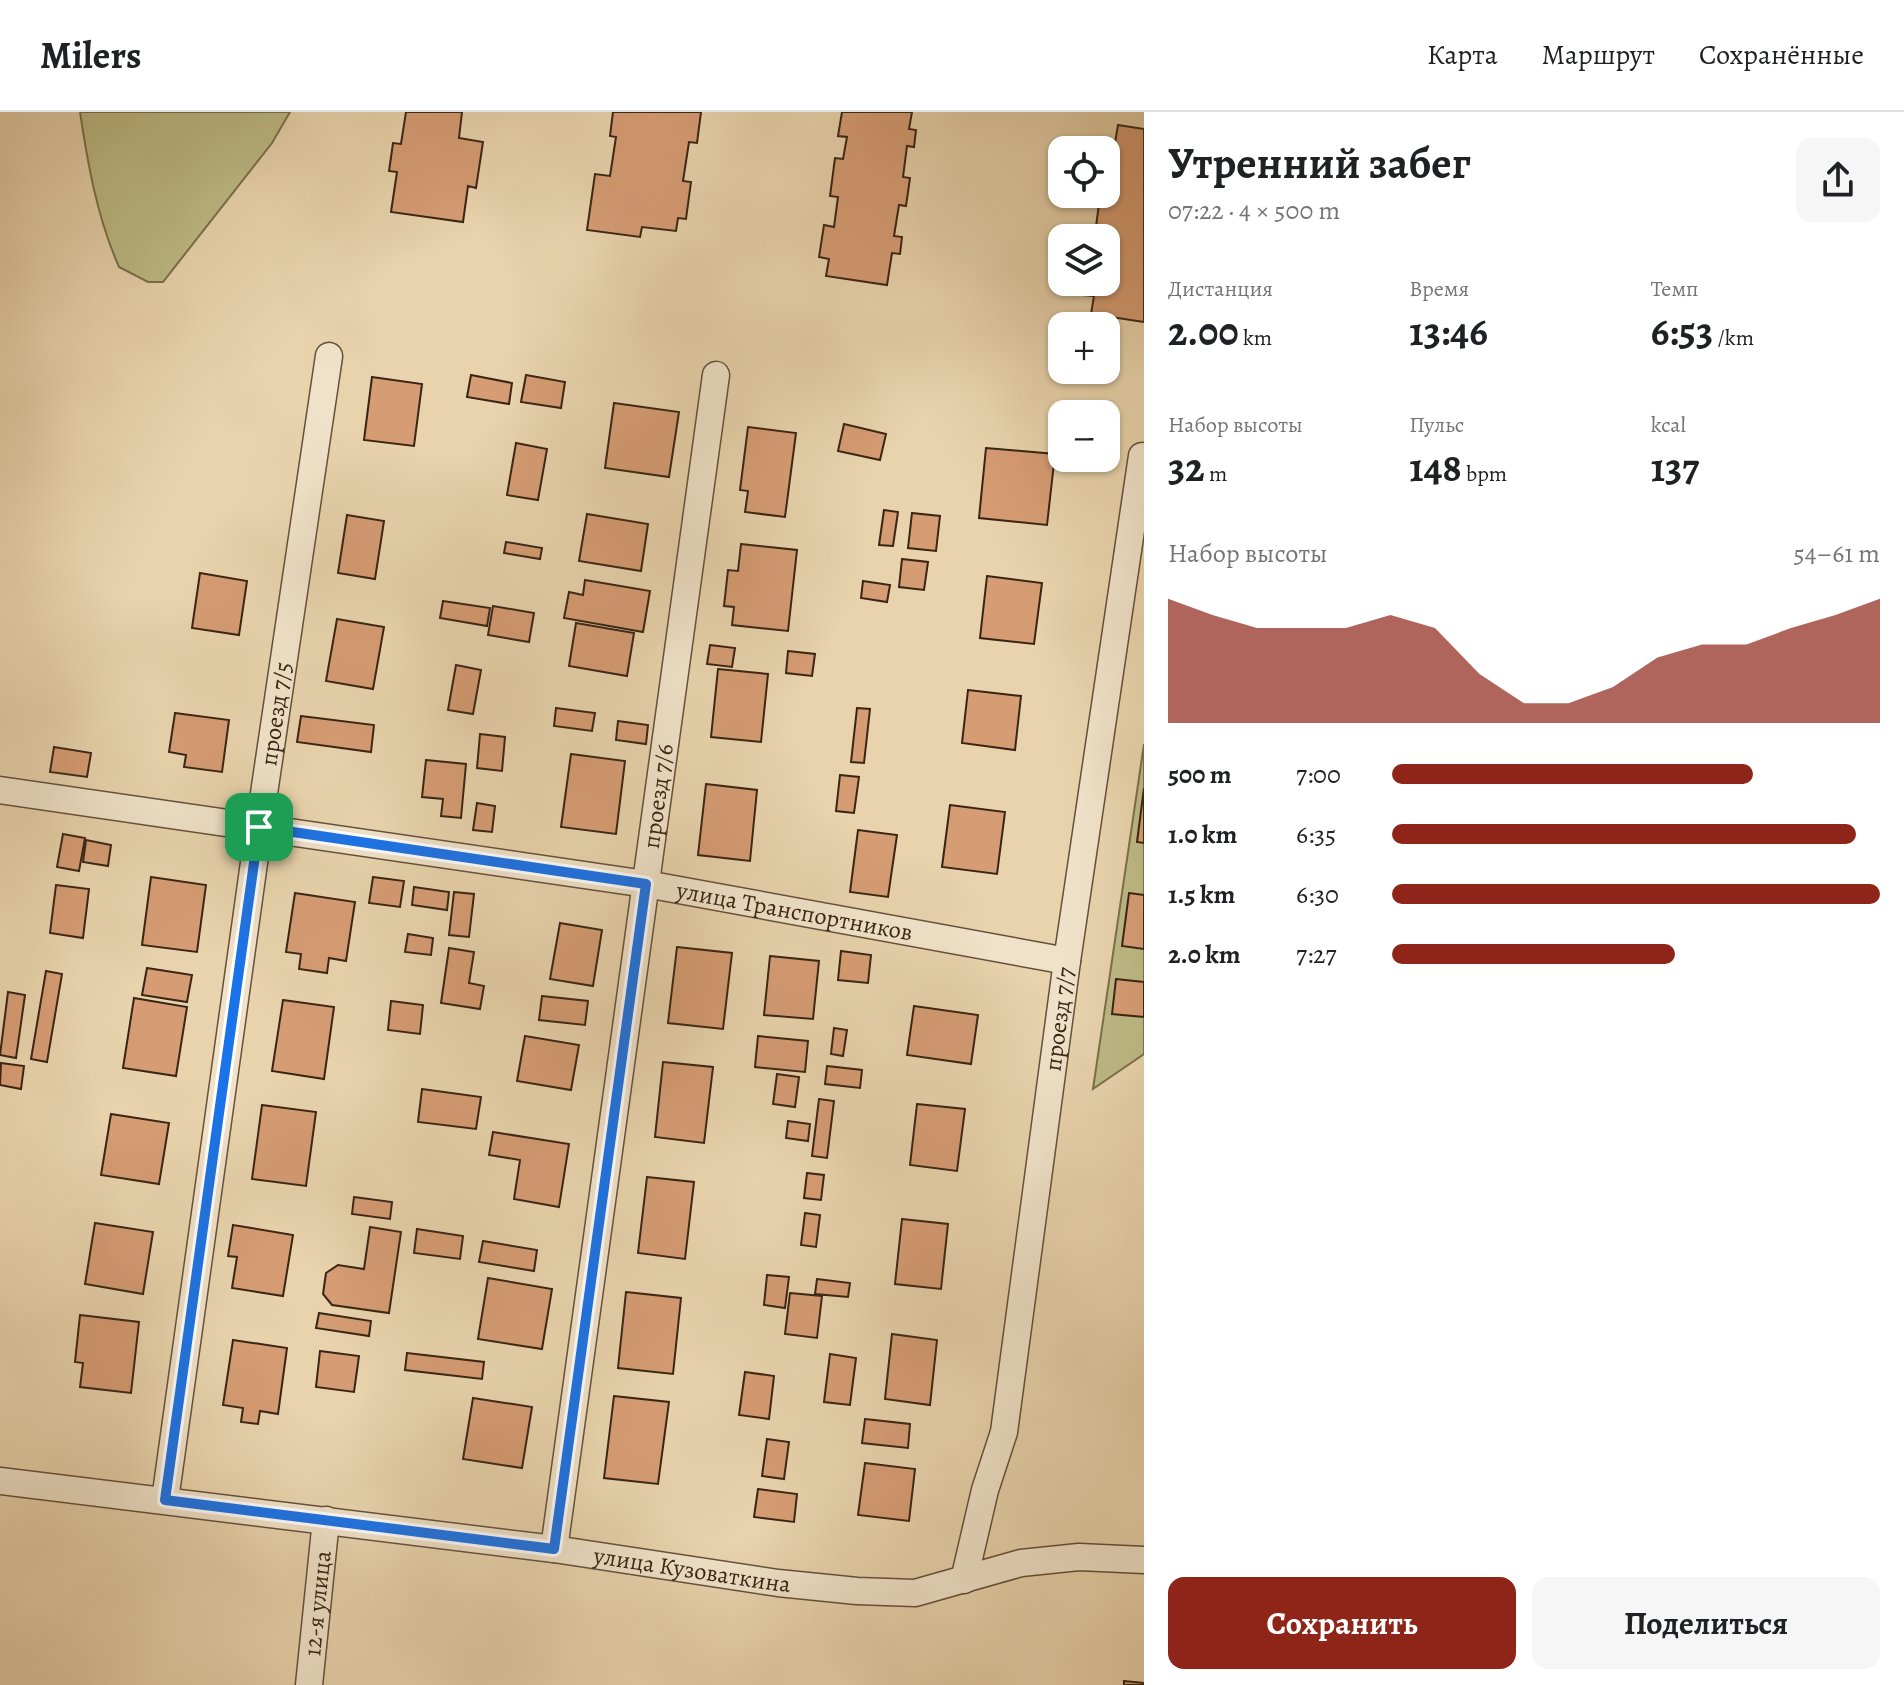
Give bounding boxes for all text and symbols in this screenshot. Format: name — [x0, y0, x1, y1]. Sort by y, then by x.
text: Milers — [40, 29, 142, 81]
text: Карта — [1427, 36, 1498, 74]
text: Маршрут — [1542, 36, 1655, 74]
text: Сохранённые — [1699, 36, 1864, 74]
text: Утренний забег — [1168, 133, 1471, 193]
map controls — [1048, 136, 1120, 472]
button: locate — [1048, 136, 1120, 208]
button: share — [1796, 138, 1880, 222]
text: 07:22 · 4 × 500 m — [1168, 193, 1340, 228]
button: layers — [1048, 224, 1120, 296]
text: Дистанция — [1168, 274, 1273, 304]
text: Время — [1409, 274, 1469, 304]
text: Темп — [1651, 274, 1699, 304]
text: 2.00 — [1168, 304, 1239, 359]
text: 13:46 — [1409, 304, 1488, 359]
text: 6:53 — [1651, 304, 1713, 359]
button: + — [1048, 312, 1120, 384]
text: km — [1239, 323, 1272, 353]
text: /km — [1713, 323, 1754, 353]
button: − — [1048, 400, 1120, 472]
text: Набор высоты — [1168, 410, 1303, 440]
text: Пульс — [1409, 410, 1464, 440]
text: kcal — [1651, 410, 1686, 440]
text: 32 — [1168, 440, 1205, 495]
text: 148 — [1409, 440, 1462, 495]
text: 137 — [1651, 440, 1699, 495]
text: m — [1205, 459, 1227, 489]
text: bpm — [1462, 459, 1507, 489]
text: Набор высоты — [1168, 536, 1327, 571]
text: 54–61 m — [1794, 536, 1880, 571]
street label: проезд 7/5 — [252, 660, 299, 768]
street label: проезд 7/6 — [635, 742, 681, 850]
text: 500 m — [1168, 757, 1232, 792]
text: 7:00 — [1296, 757, 1341, 792]
pin — [225, 793, 293, 861]
icon: arrive — [237, 805, 281, 849]
text: 1.0 km — [1168, 817, 1237, 852]
text: 6:35 — [1296, 817, 1336, 852]
street label: улица Транспортников — [673, 874, 915, 948]
text: 1.5 km — [1168, 877, 1235, 912]
text: 6:30 — [1296, 877, 1339, 912]
text: 2.0 km — [1168, 937, 1241, 972]
text: 7:27 — [1296, 937, 1336, 972]
street label: проезд 7/7 — [1036, 964, 1082, 1073]
street label: улица Кузоваткина — [591, 1539, 792, 1600]
street label: 12-я улица — [296, 1549, 339, 1658]
button: Сохранить — [1168, 1577, 1516, 1669]
button: Поделиться — [1532, 1577, 1880, 1669]

